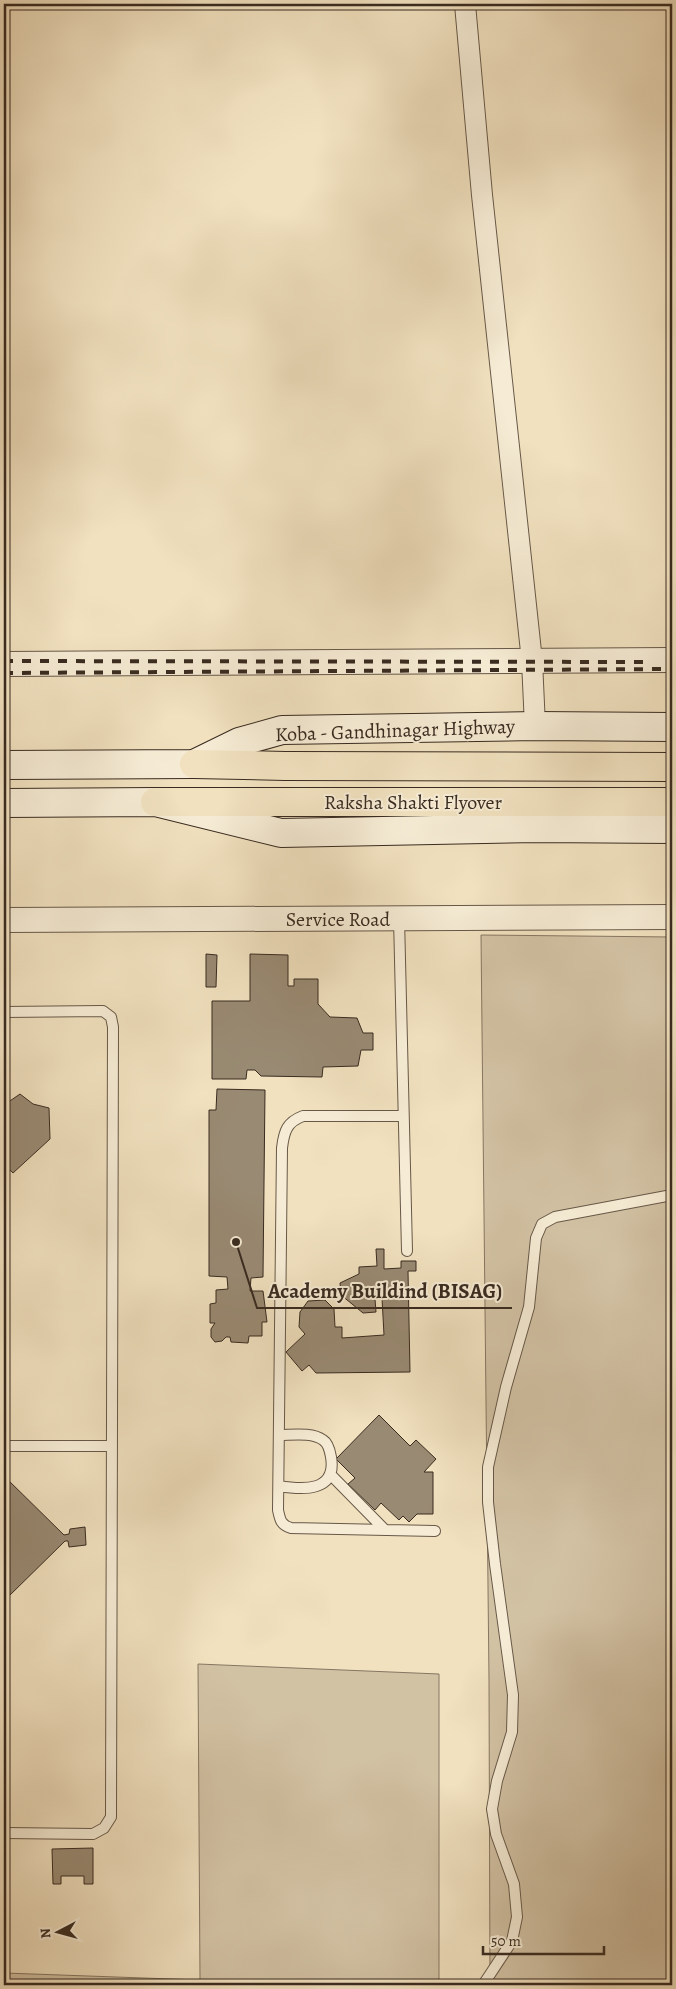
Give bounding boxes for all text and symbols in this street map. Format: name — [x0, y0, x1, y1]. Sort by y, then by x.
street label: Koba - Gandhinagar Highway — [275, 713, 517, 748]
street label: Raksha Shakti Flyover — [324, 789, 502, 816]
street label: Service Road — [286, 906, 390, 933]
callout: Academy Buildind (BISAG) — [257, 1272, 512, 1308]
text: Academy Buildind (BISAG) — [267, 1277, 502, 1305]
north arrow — [32, 1906, 82, 1956]
scale bar — [483, 1924, 605, 1956]
text: N — [36, 1927, 56, 1939]
text: 50 m — [491, 1931, 521, 1951]

